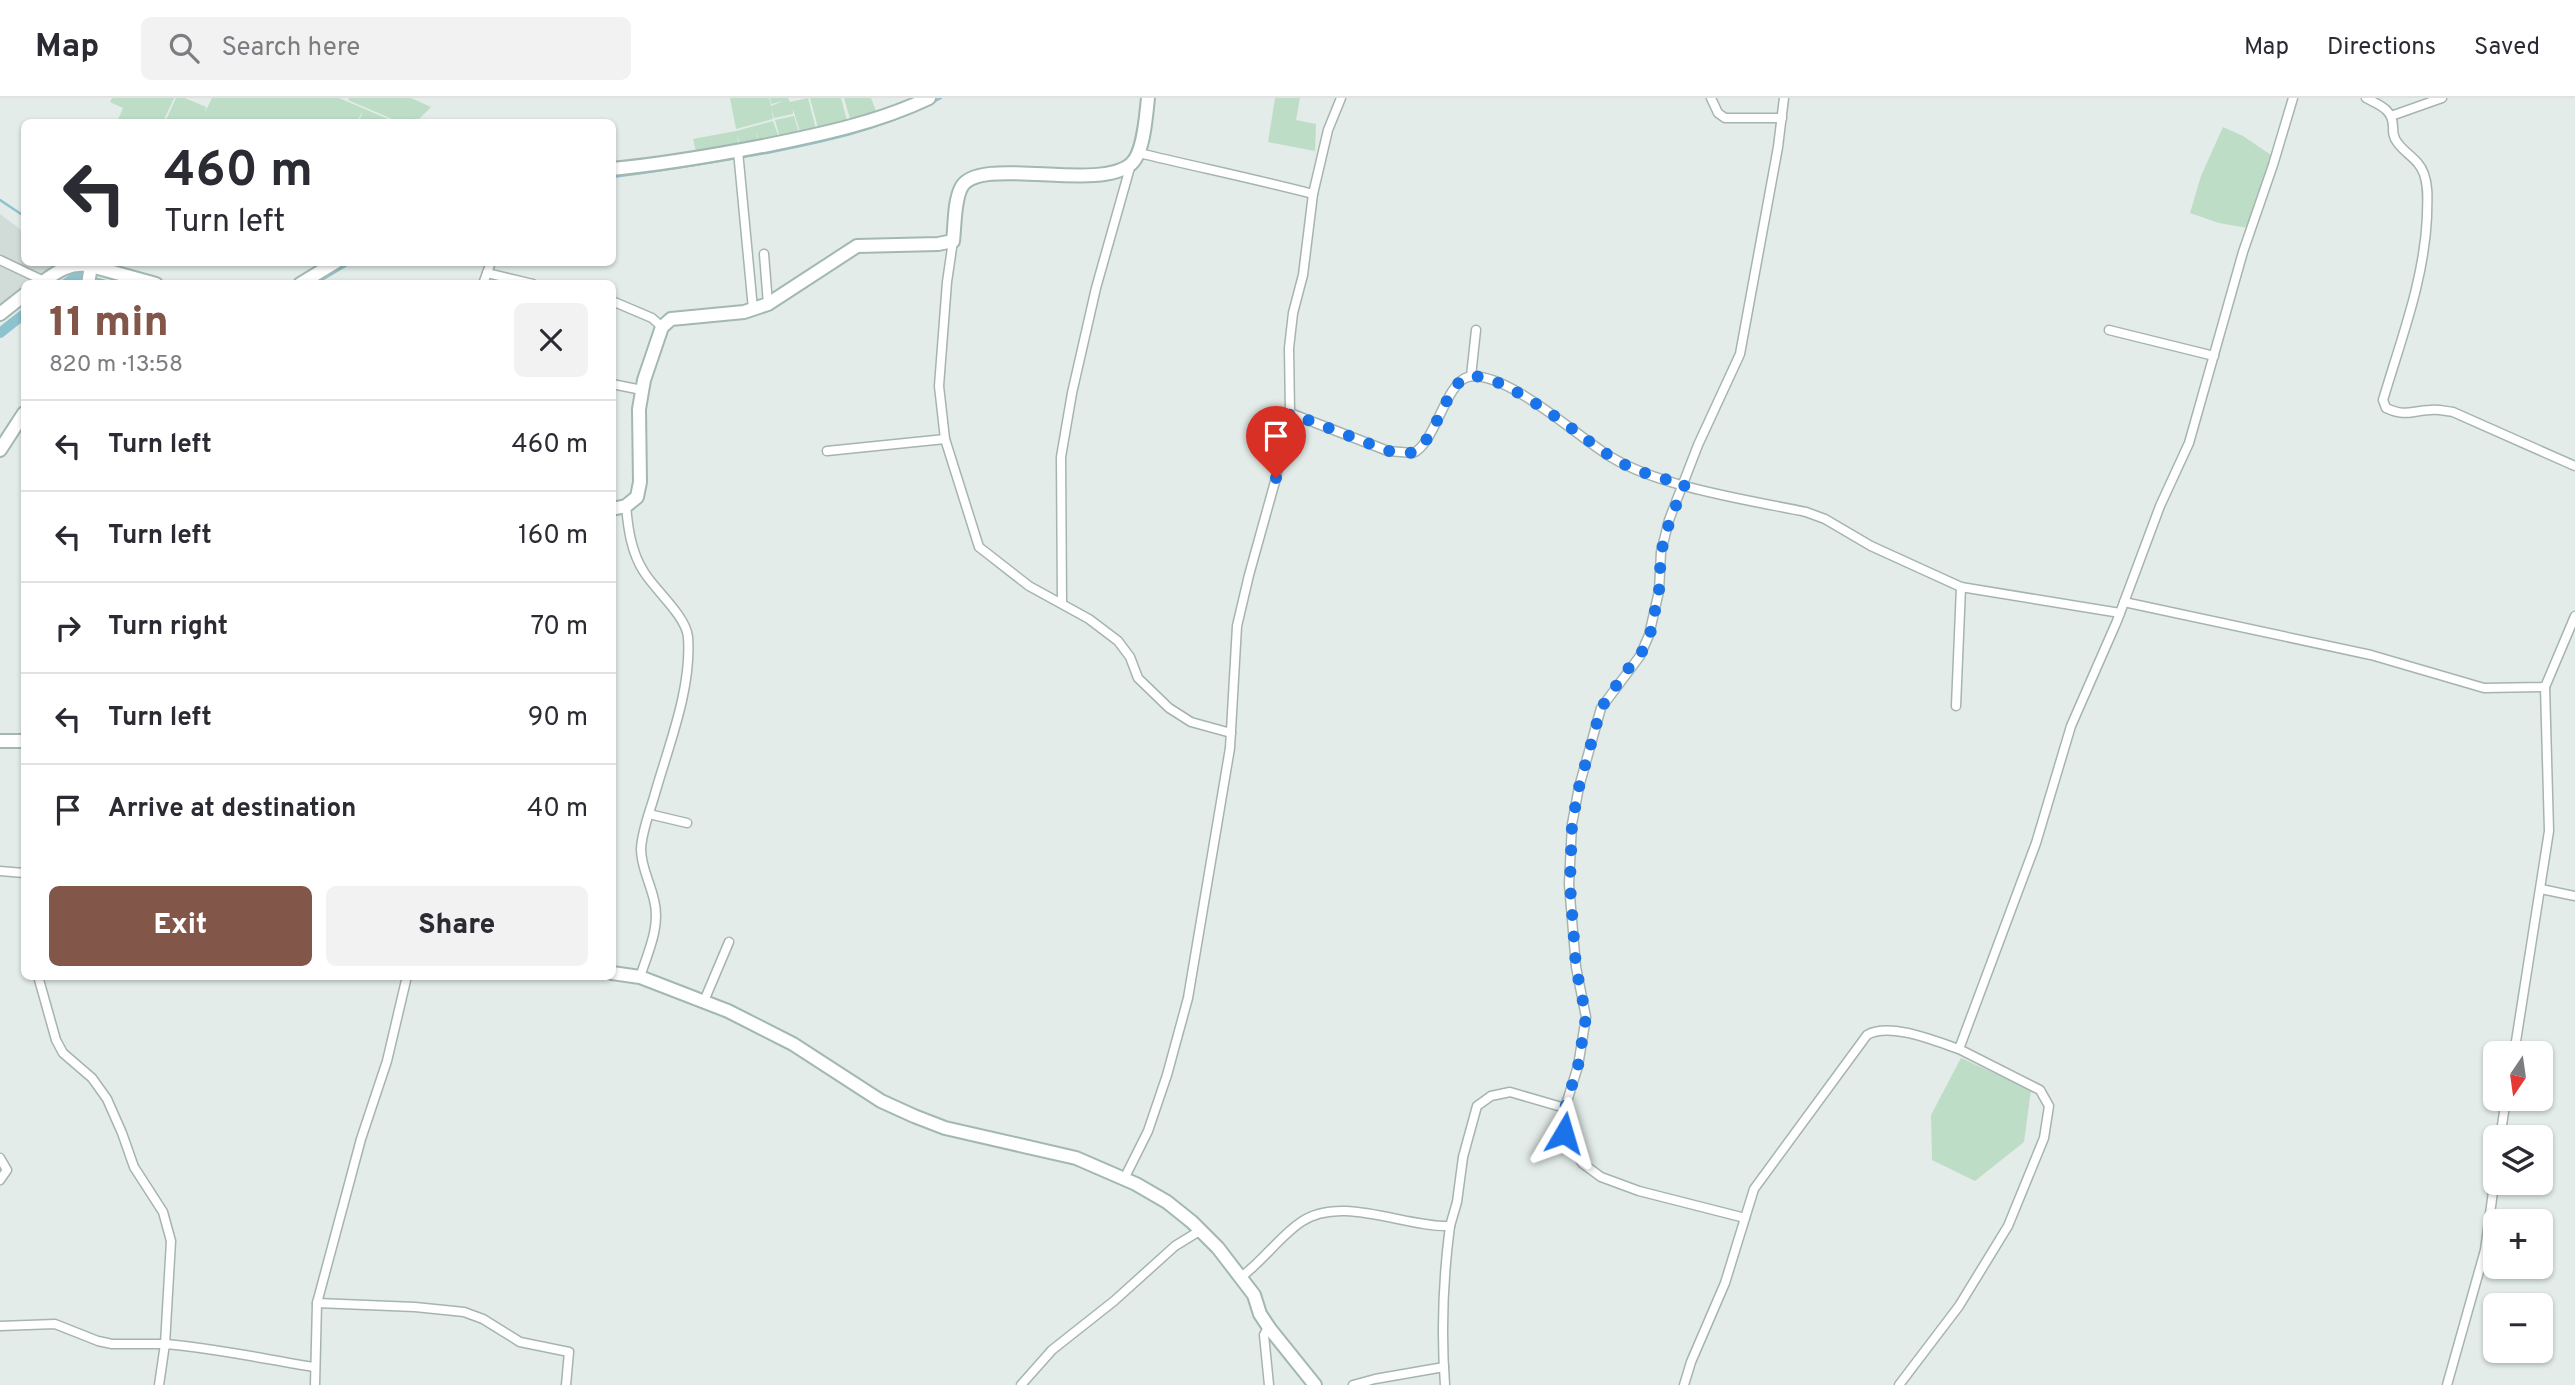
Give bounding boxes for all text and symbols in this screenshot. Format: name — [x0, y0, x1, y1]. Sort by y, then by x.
search box — [141, 17, 631, 80]
text: Map — [35, 27, 99, 69]
icon: search — [165, 29, 203, 67]
text: Search here — [221, 32, 360, 65]
text: Map — [2244, 33, 2289, 63]
text: Directions — [2327, 33, 2436, 63]
text: Saved — [2474, 33, 2540, 63]
text: 460 m — [164, 142, 313, 204]
icon: left — [49, 147, 140, 238]
text: Turn left — [164, 203, 285, 243]
text: 11 min — [49, 298, 169, 351]
button: close — [514, 303, 588, 377]
text: 820 m · 13:58 — [49, 351, 183, 380]
pin — [1246, 406, 1306, 478]
icon: arrive — [1257, 417, 1295, 455]
icon: left — [49, 427, 87, 465]
text: Turn left — [108, 429, 212, 462]
text: 460 m — [512, 429, 588, 462]
icon: left — [49, 518, 87, 556]
text: Turn left — [108, 520, 212, 553]
text: 160 m — [518, 520, 588, 553]
icon: right — [49, 609, 87, 647]
text: Turn right — [108, 611, 228, 644]
text: 70 m — [530, 611, 588, 644]
icon: left — [49, 700, 87, 738]
text: Turn left — [108, 702, 212, 735]
text: 90 m — [528, 702, 588, 735]
icon: arrive — [49, 791, 87, 829]
text: Arrive at destination — [108, 793, 356, 826]
text: 40 m — [527, 793, 588, 826]
button: Exit — [49, 886, 312, 966]
button: Share — [326, 886, 588, 966]
north arrow — [2483, 1041, 2553, 1111]
map controls — [2483, 1041, 2553, 1363]
position arrow — [1527, 1096, 1601, 1170]
button: layers — [2483, 1125, 2553, 1195]
button: + — [2483, 1209, 2553, 1279]
button: − — [2483, 1293, 2553, 1363]

